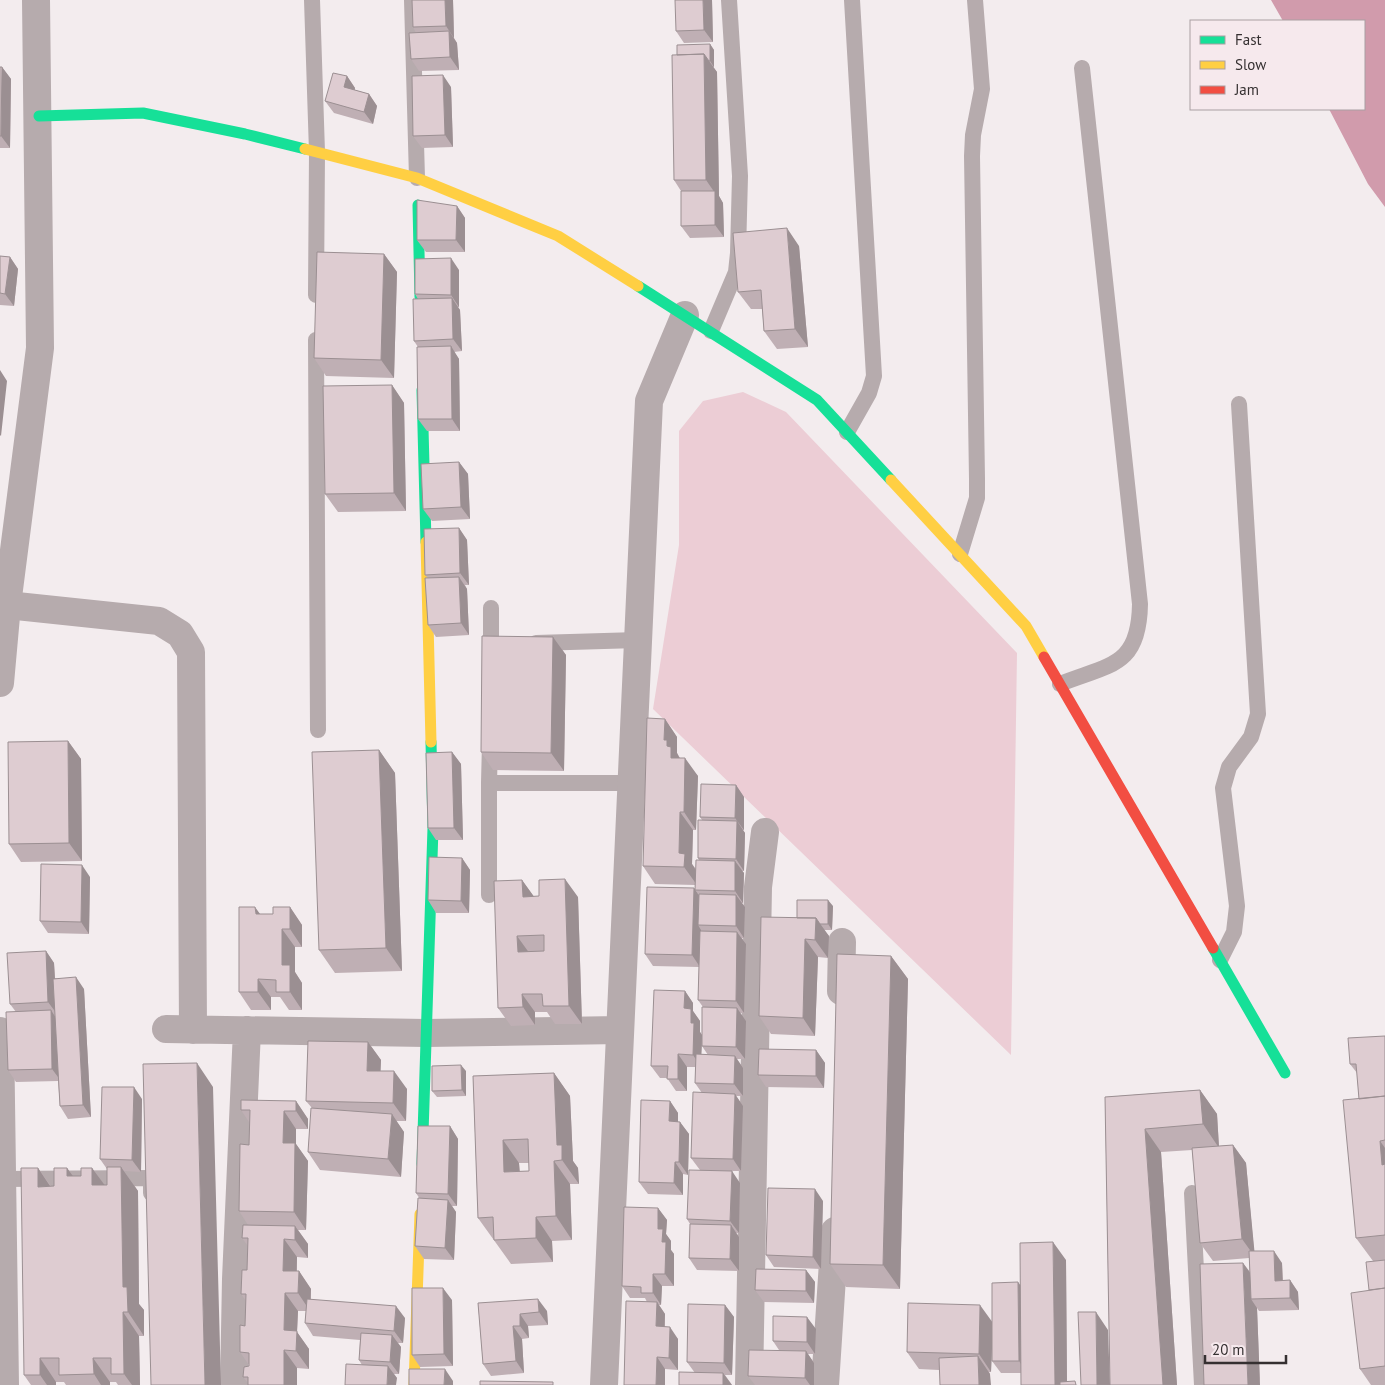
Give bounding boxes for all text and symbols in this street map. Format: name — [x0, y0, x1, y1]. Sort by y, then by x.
legend — [1190, 20, 1365, 110]
text: Fast — [1235, 30, 1262, 49]
text: Slow — [1235, 55, 1266, 74]
text: Jam — [1234, 80, 1259, 99]
scale bar — [1205, 1332, 1286, 1364]
text: 20 m — [1212, 1340, 1245, 1359]

